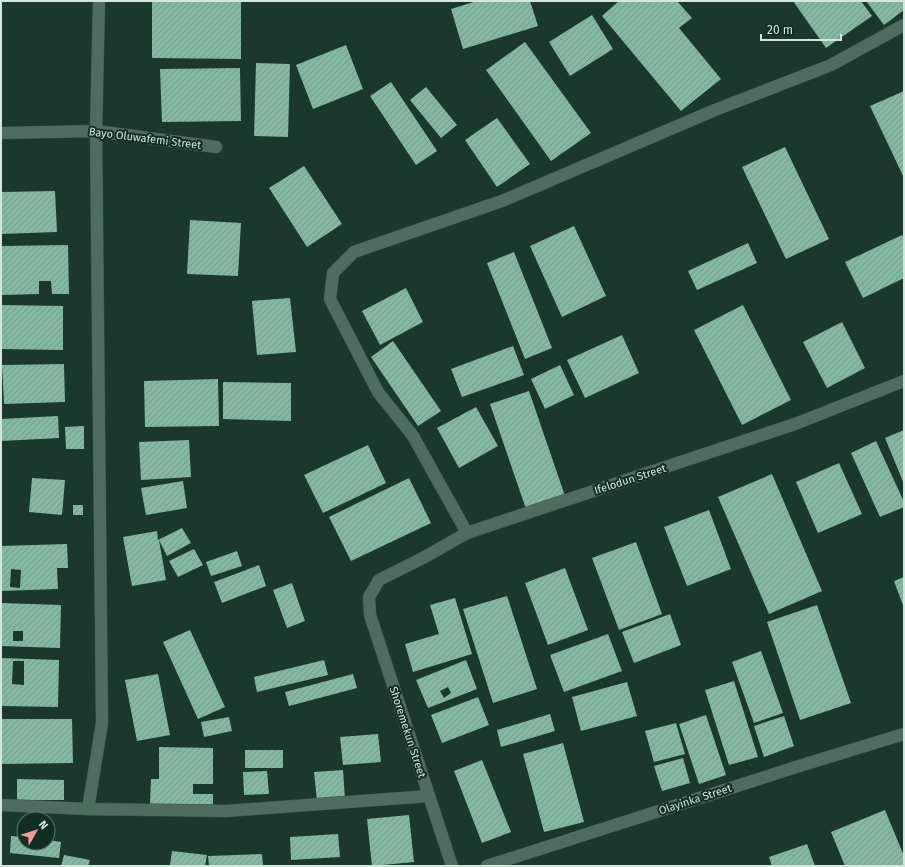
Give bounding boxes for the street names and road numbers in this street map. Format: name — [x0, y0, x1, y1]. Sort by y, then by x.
street label: Bayo Oluwafemi Street — [88, 125, 202, 152]
street label: Ifelodun Street — [593, 462, 668, 497]
street label: Shoremekun Street — [387, 685, 428, 780]
street label: Olayinka Street — [657, 782, 733, 817]

